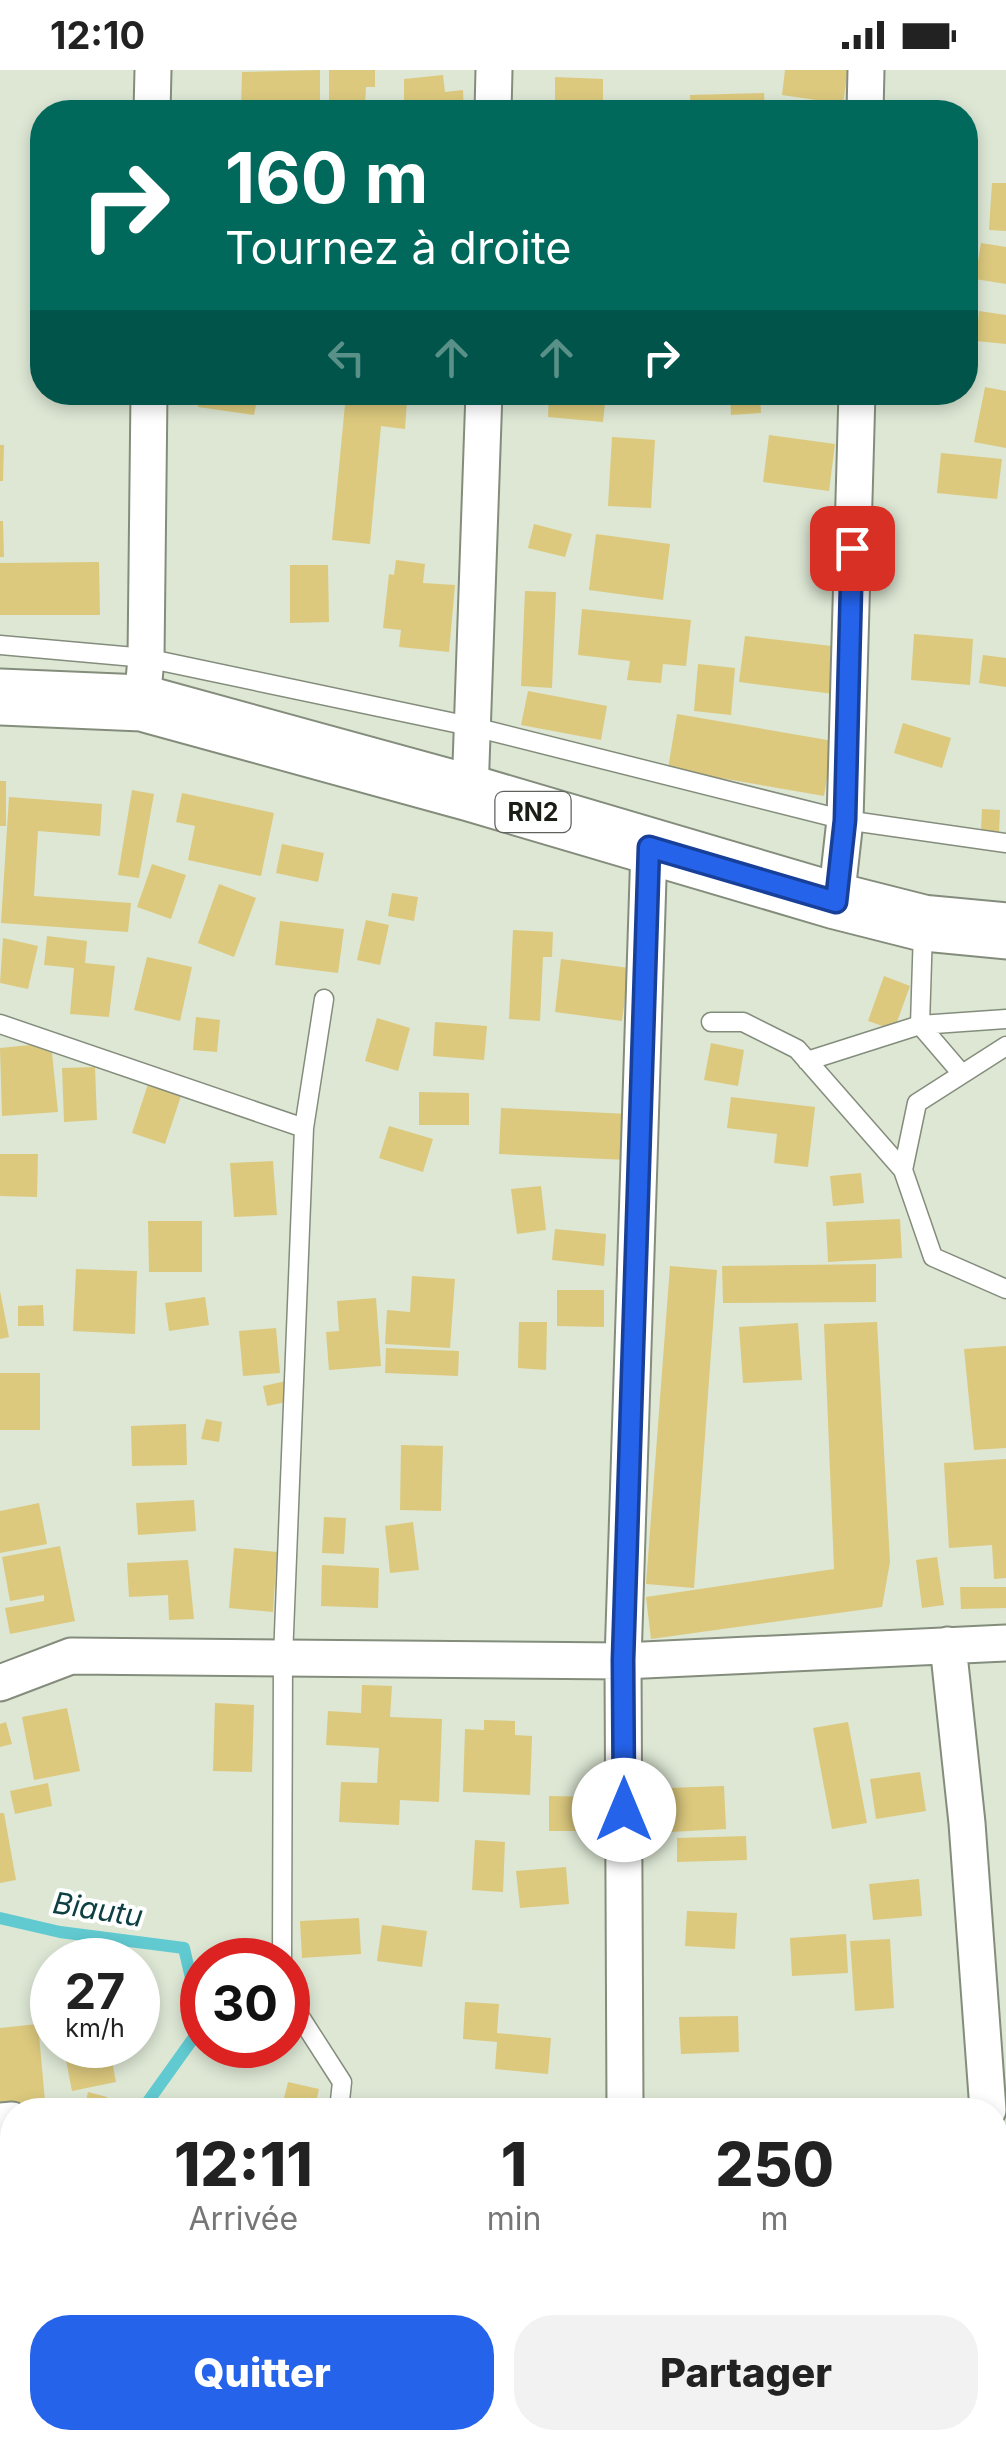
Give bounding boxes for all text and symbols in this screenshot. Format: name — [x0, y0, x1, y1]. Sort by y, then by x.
text: 12:10 — [50, 12, 145, 58]
text: 160 m — [225, 135, 428, 220]
icon: right — [60, 140, 190, 270]
text: Tournez à droite — [225, 220, 572, 275]
icon: left — [319, 330, 374, 385]
icon: ahead — [424, 330, 479, 385]
icon: ahead — [529, 330, 584, 385]
icon: right — [634, 330, 689, 385]
pin — [810, 506, 895, 591]
icon: arrive — [825, 521, 880, 576]
road number: RN2 — [496, 792, 570, 832]
position arrow — [572, 1758, 676, 1862]
water label: Biautu — [50, 1884, 146, 1934]
speed limit sign: 30 — [180, 1938, 310, 2068]
text: 27 — [65, 1961, 125, 2021]
text: km/h — [65, 2013, 125, 2043]
text: 12:11 — [174, 2128, 313, 2200]
text: 1 — [501, 2128, 527, 2200]
text: 250 — [715, 2128, 834, 2200]
text: Arrivée — [189, 2199, 298, 2238]
text: min — [487, 2199, 541, 2238]
text: m — [761, 2199, 789, 2238]
button: Quitter — [30, 2315, 494, 2430]
button: Partager — [514, 2315, 978, 2430]

